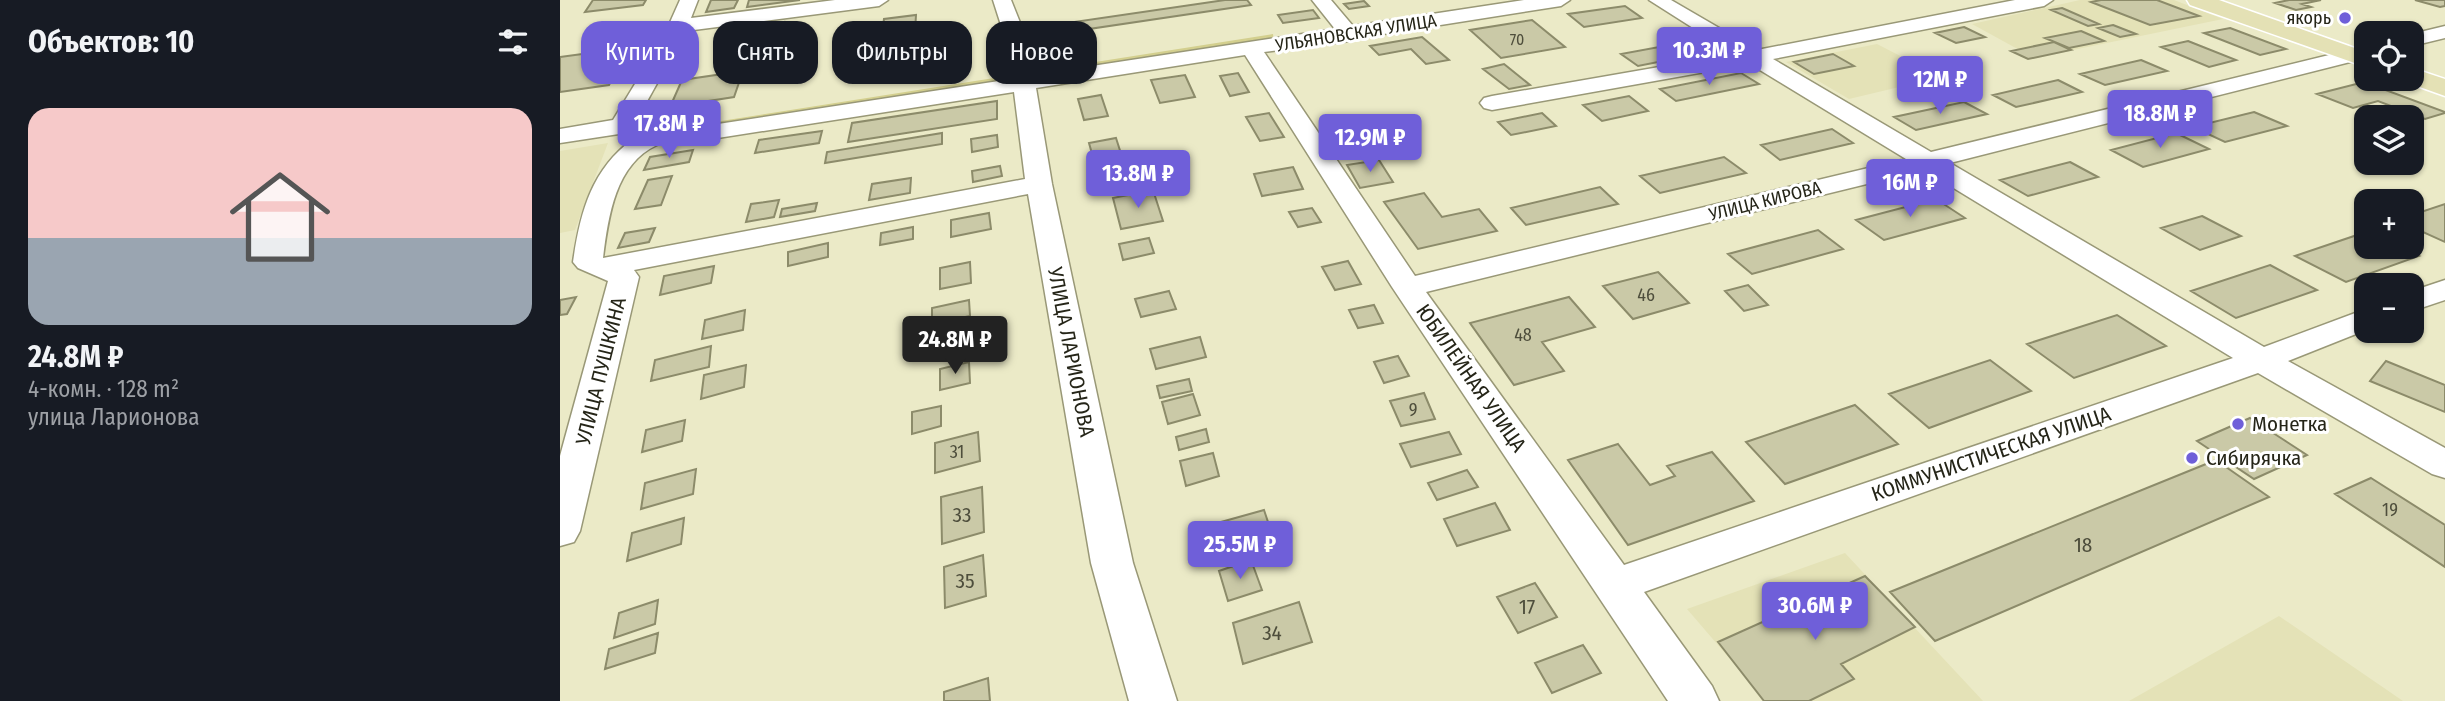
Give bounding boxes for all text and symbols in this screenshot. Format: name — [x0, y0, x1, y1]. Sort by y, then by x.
place label: якорь — [2286, 7, 2331, 29]
street label: УЛЬЯНОВСКАЯ УЛИЦА — [1273, 9, 1439, 57]
marker: якорь — [2337, 10, 2353, 26]
chip: Купить — [581, 21, 699, 84]
chip: Снять — [713, 21, 818, 84]
chip: Фильтры — [832, 21, 972, 84]
chip: Новое — [986, 21, 1097, 84]
map controls — [2354, 21, 2424, 343]
button: locate — [2354, 21, 2424, 91]
icon: filters — [494, 23, 532, 61]
text: Объектов: 10 — [28, 24, 195, 60]
pin: 10.3M ₽ — [1644, 28, 1774, 87]
house number: 70 — [1510, 30, 1524, 49]
text: 10.3M ₽ — [1673, 36, 1745, 64]
pin: 12M ₽ — [1891, 57, 1989, 116]
text: 12M ₽ — [1913, 65, 1967, 93]
pin: 18.8M ₽ — [2095, 90, 2225, 150]
text: 18.8M ₽ — [2123, 99, 2197, 127]
pin: 17.8M ₽ — [604, 100, 734, 160]
button: layers — [2354, 105, 2424, 175]
text: 17.8M ₽ — [634, 109, 704, 137]
pin: 12.9M ₽ — [1305, 114, 1435, 174]
text: 12.9M ₽ — [1335, 123, 1405, 151]
pin: 13.8M ₽ — [1073, 150, 1203, 210]
icon: home — [217, 154, 343, 280]
text: 13.8M ₽ — [1102, 159, 1174, 187]
pin: 16M ₽ — [1861, 160, 1959, 219]
text: 16M ₽ — [1882, 168, 1938, 196]
street label: УЛИЦА КИРОВА — [1706, 176, 1824, 226]
button: + — [2354, 189, 2424, 259]
street label: УЛИЦА ЛАРИОНОВА — [1042, 264, 1100, 439]
button: − — [2354, 273, 2424, 343]
house number: 46 — [1637, 284, 1655, 306]
street label: УЛИЦА ПУШКИНА — [570, 294, 632, 449]
street label: ЮБИЛЕЙНАЯ УЛИЦА — [1410, 299, 1532, 457]
pin: 24.8M ₽ — [890, 316, 1020, 376]
house number: 48 — [1514, 324, 1532, 346]
text: 24.8M ₽ — [918, 325, 992, 353]
text: 24.8M ₽ — [28, 339, 124, 375]
text: 4-комн. · 128 m² — [28, 375, 179, 403]
house number: 9 — [1409, 399, 1417, 421]
street label: КОММУНИСТИЧЕСКАЯ УЛИЦА — [1868, 401, 2114, 507]
text: улица Ларионова — [28, 403, 199, 431]
place label: Монетка — [2252, 411, 2327, 437]
marker: Монетка — [2230, 416, 2246, 432]
house number: 31 — [950, 441, 964, 463]
place label: Сибирячка — [2206, 445, 2301, 471]
marker: Сибирячка — [2184, 450, 2200, 466]
house number: 19 — [2382, 499, 2398, 521]
house number: 33 — [953, 502, 971, 528]
pin: 25.5M ₽ — [1175, 522, 1305, 581]
text: 25.5M ₽ — [1204, 530, 1276, 558]
house number: 18 — [2074, 532, 2092, 558]
house number: 35 — [955, 568, 975, 594]
pin: 30.6M ₽ — [1750, 582, 1880, 642]
text: 30.6M ₽ — [1778, 591, 1852, 619]
house number: 17 — [1519, 594, 1535, 620]
house number: 34 — [1262, 620, 1282, 646]

